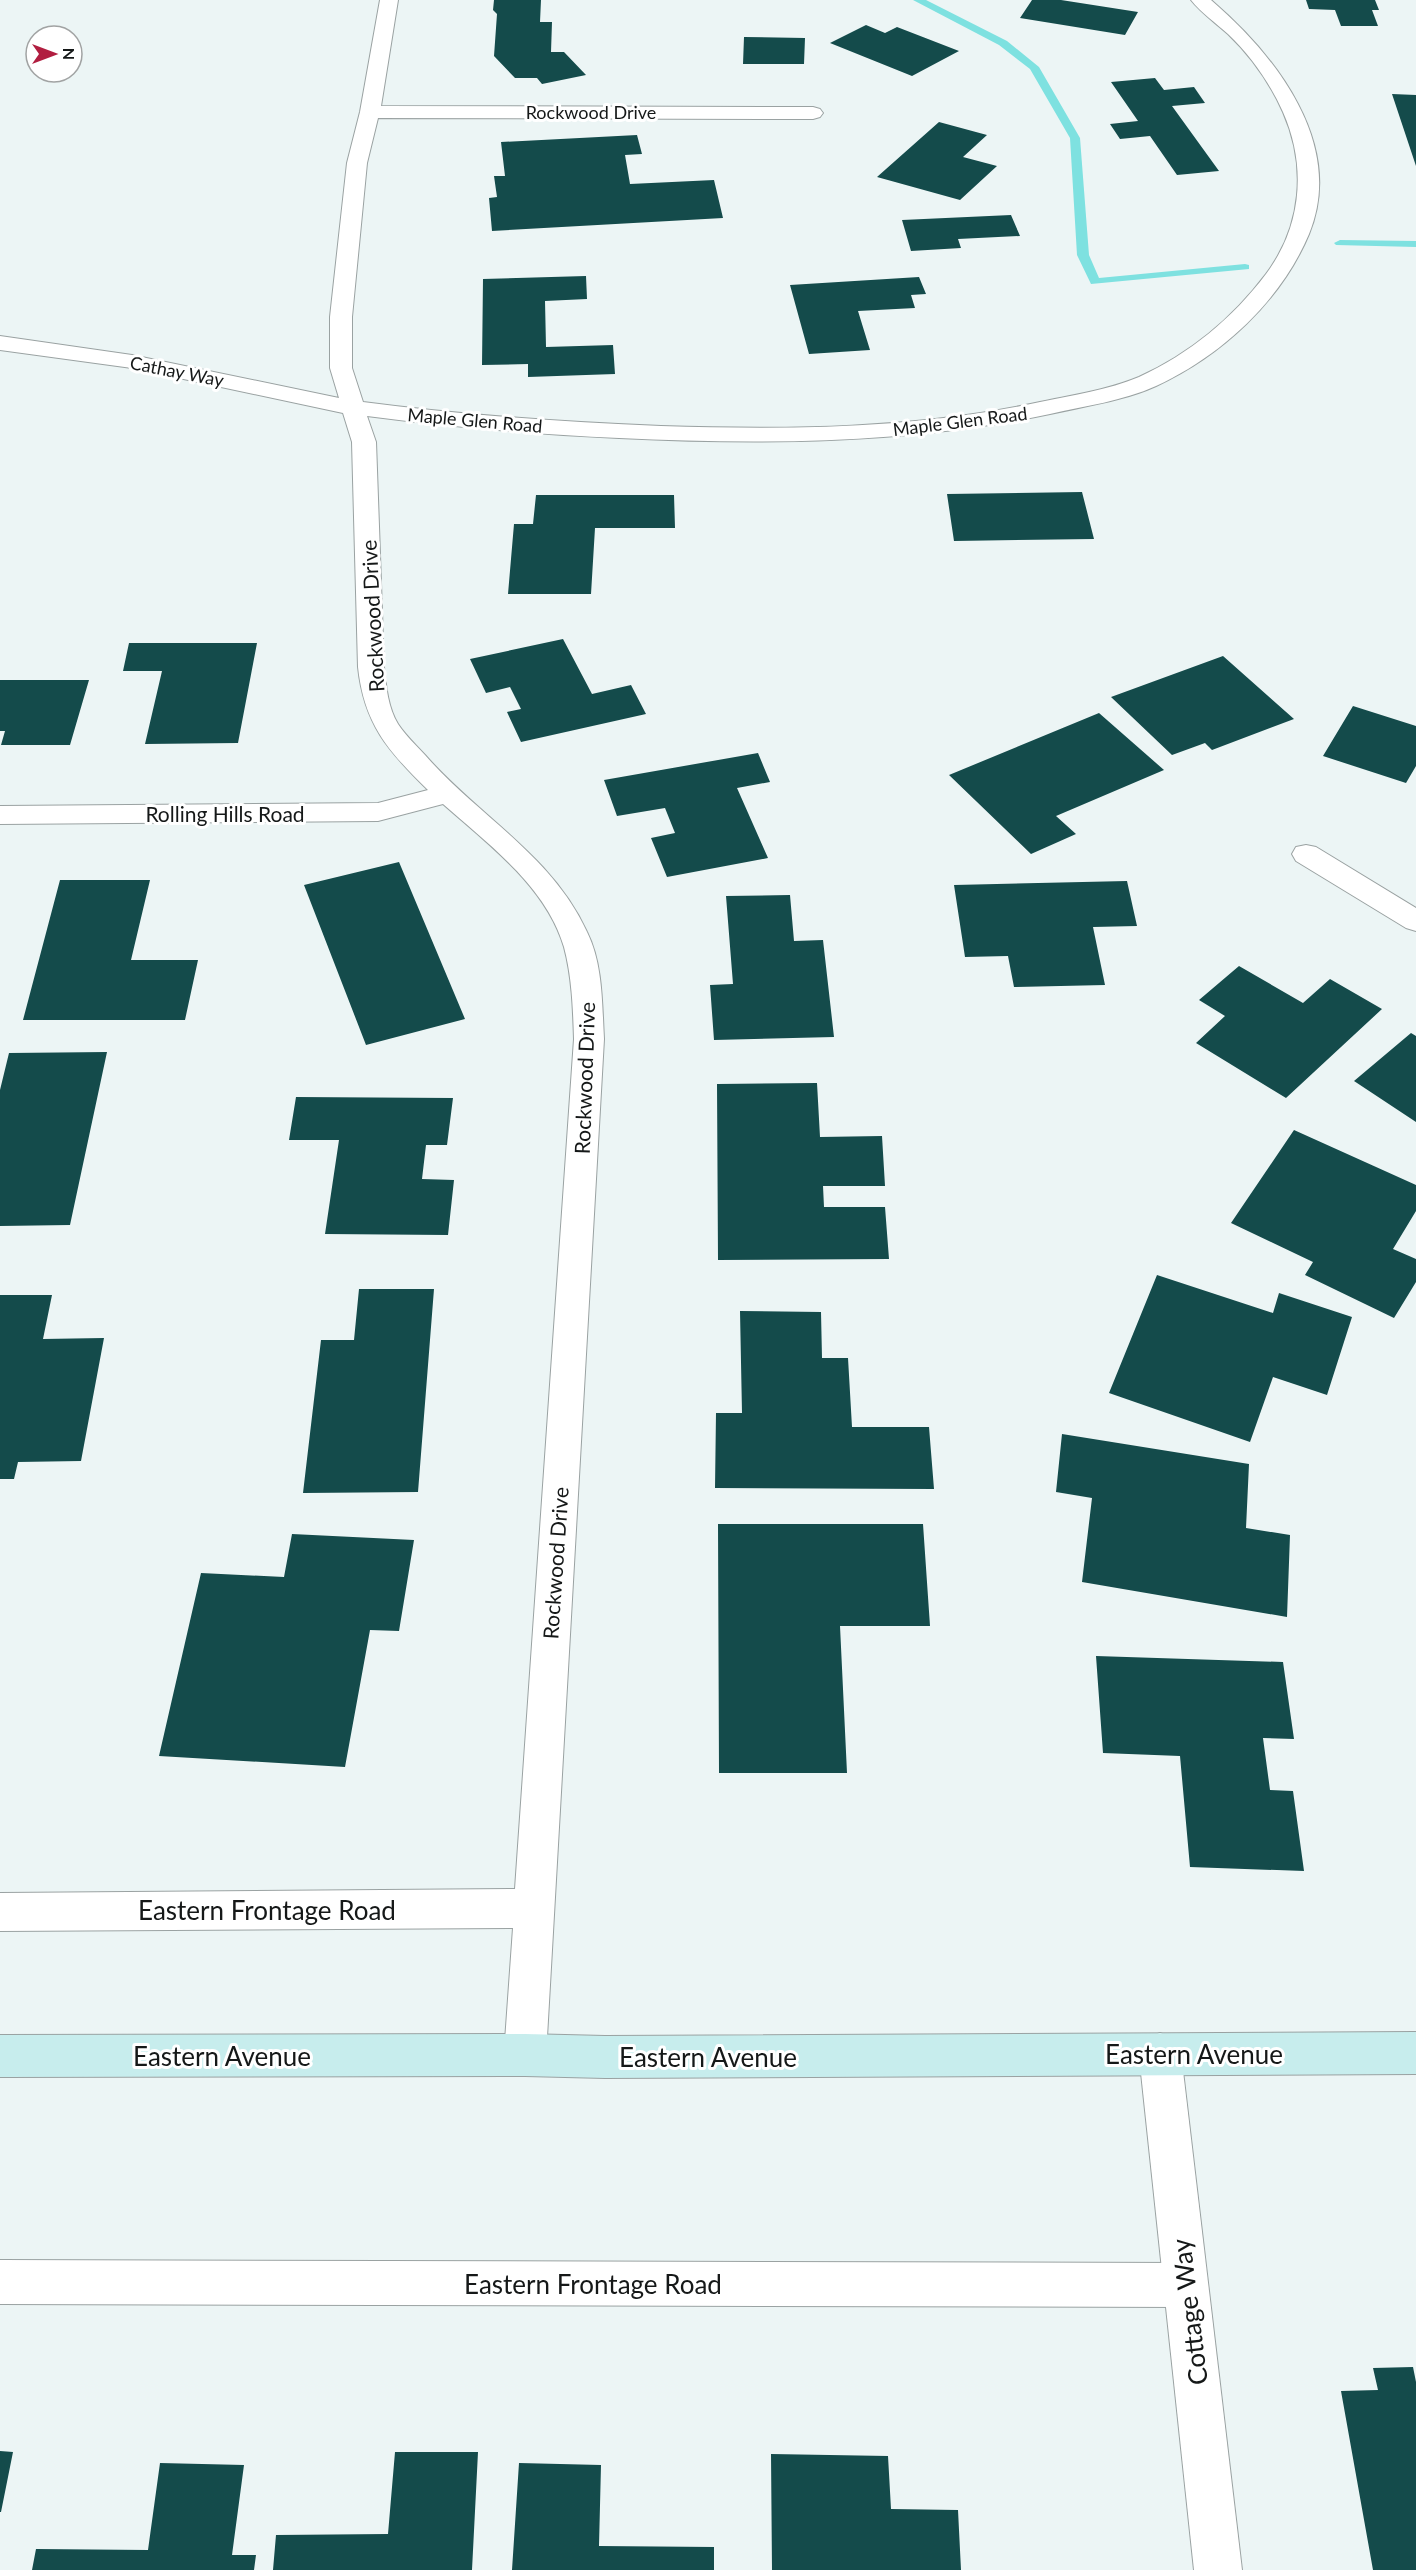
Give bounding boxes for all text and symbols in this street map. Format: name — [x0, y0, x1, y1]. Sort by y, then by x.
north arrow — [24, 24, 84, 84]
text: N — [60, 48, 79, 60]
street label: Rockwood Drive — [526, 101, 656, 123]
street label: Cathay Way — [128, 351, 226, 391]
street label: Maple Glen Road — [892, 402, 1028, 440]
street label: Maple Glen Road — [407, 403, 543, 437]
street label: Rockwood Drive — [356, 539, 388, 693]
street label: Rolling Hills Road — [145, 801, 305, 826]
street label: Rockwood Drive — [569, 1001, 599, 1155]
street label: Rockwood Drive — [537, 1486, 573, 1640]
street label: Eastern Frontage Road — [138, 1894, 396, 1926]
street label: Eastern Avenue — [1105, 2038, 1283, 2070]
street label: Eastern Avenue — [133, 2040, 311, 2072]
street label: Eastern Avenue — [619, 2041, 797, 2073]
street label: Cottage Way — [1164, 2236, 1214, 2387]
street label: Eastern Frontage Road — [464, 2268, 722, 2300]

